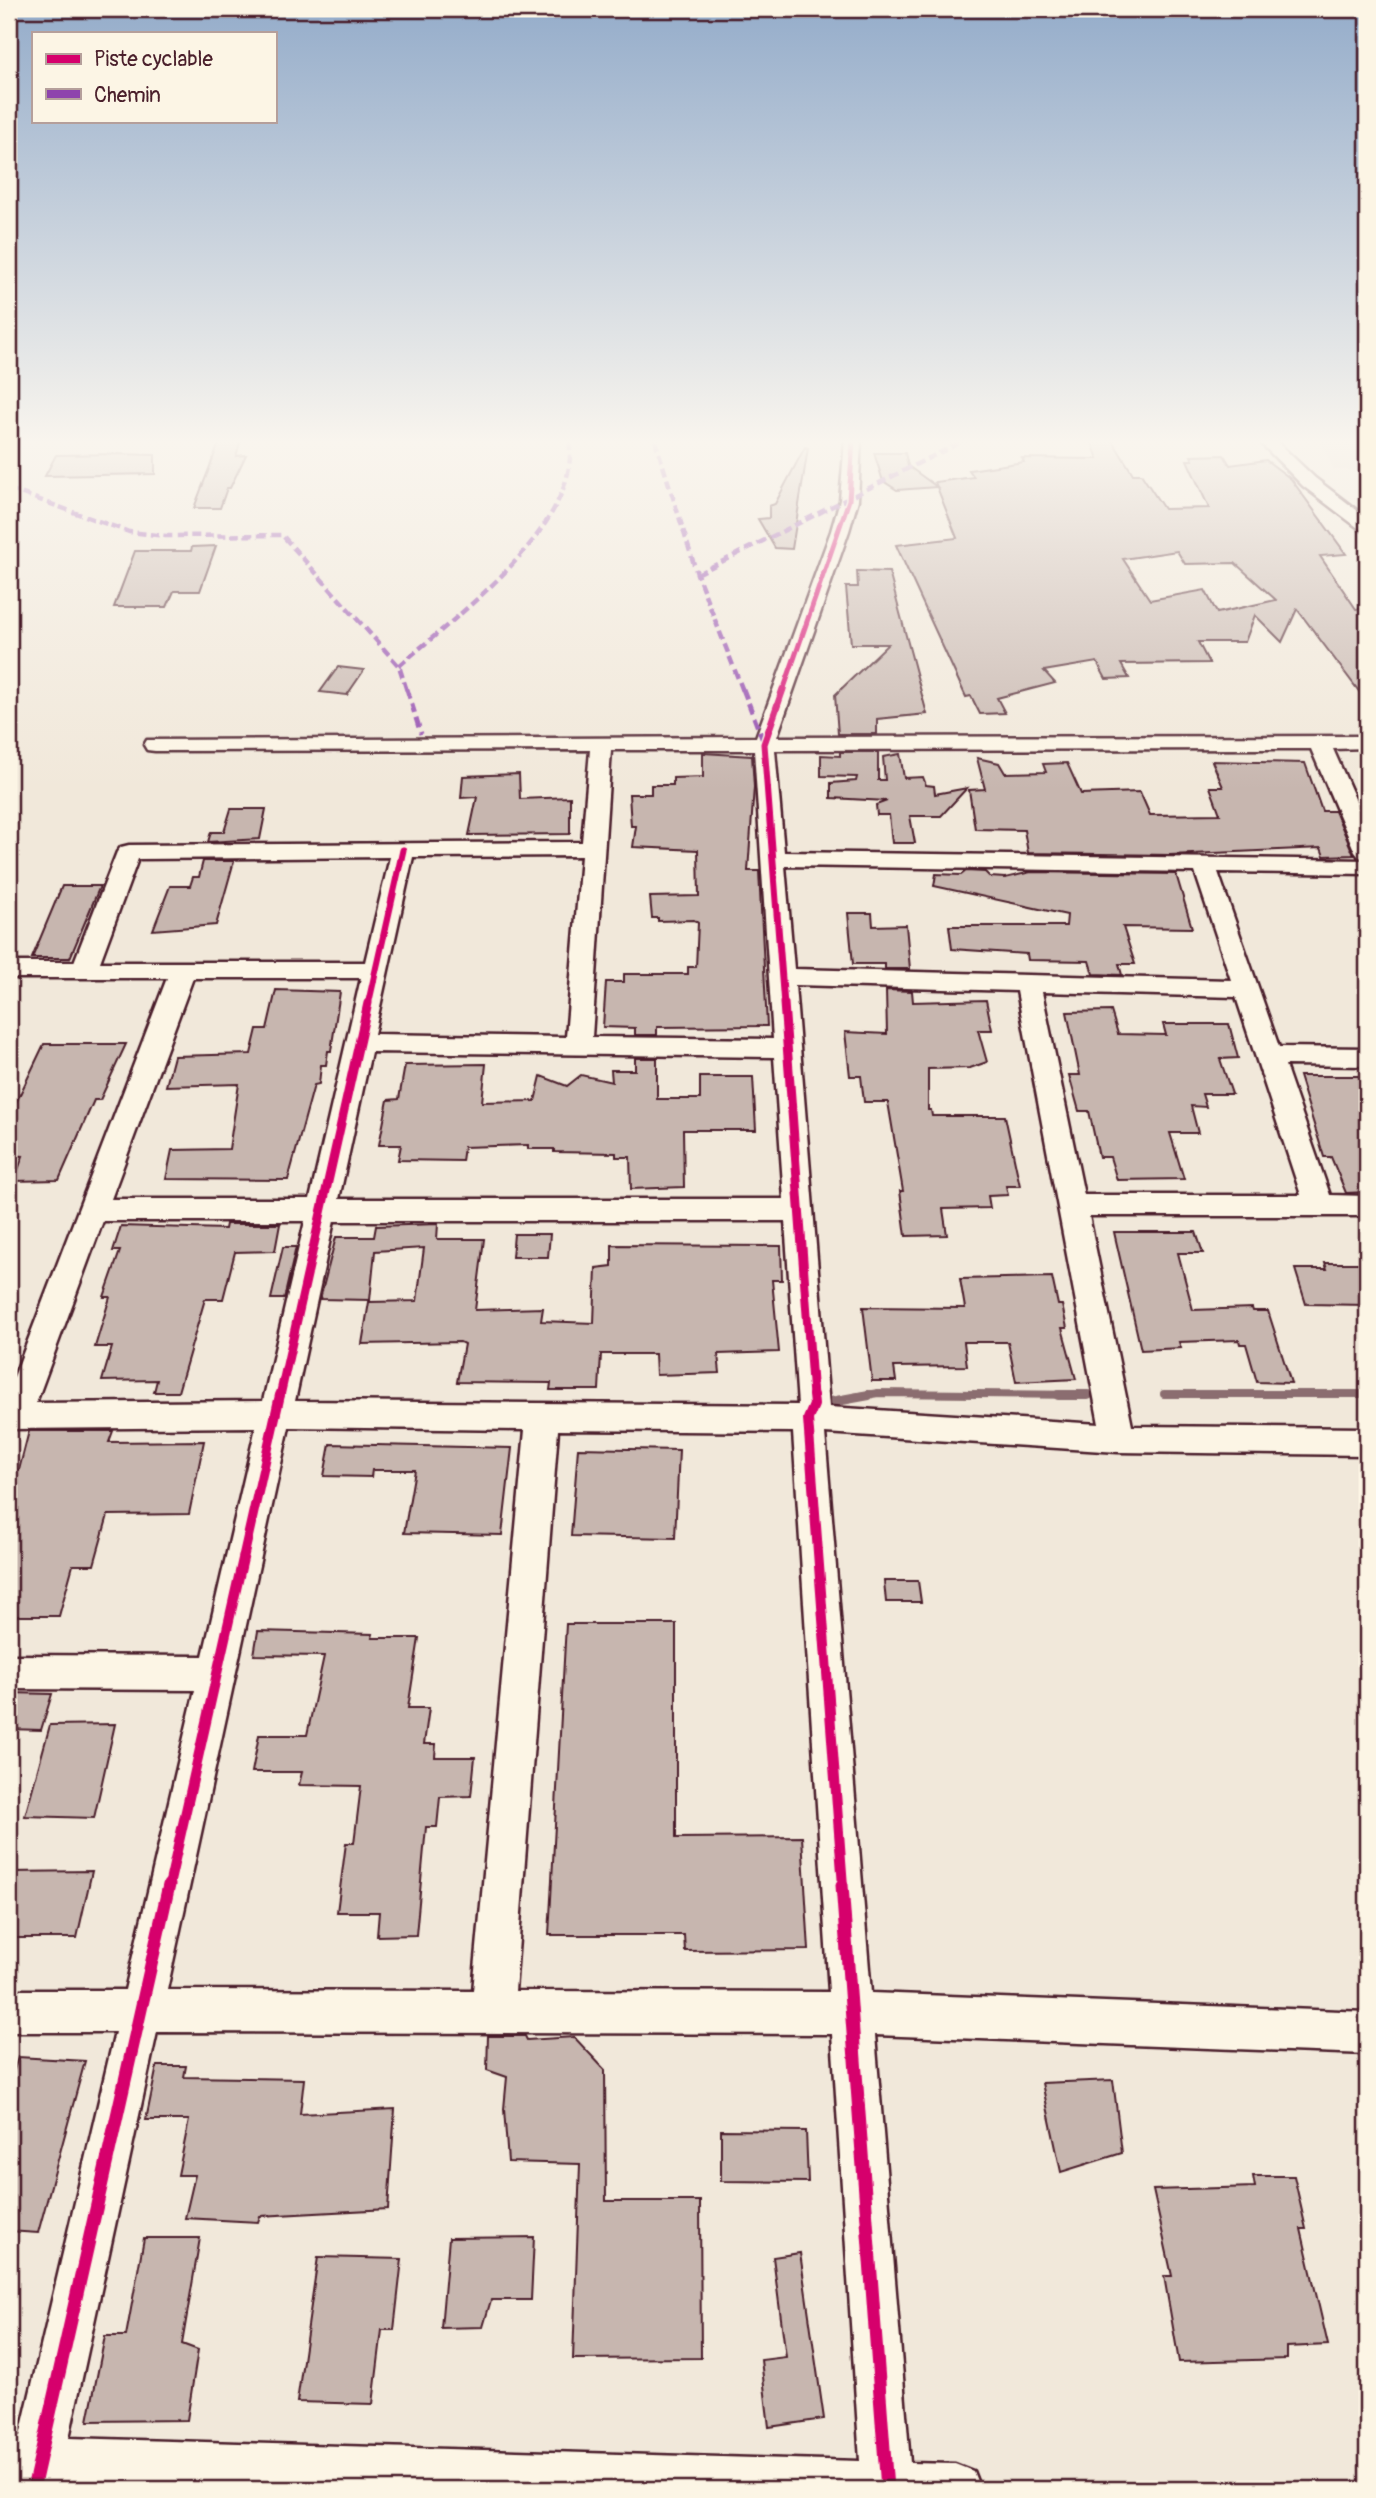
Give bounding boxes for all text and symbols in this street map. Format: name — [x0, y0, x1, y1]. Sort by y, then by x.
legend — [32, 32, 276, 122]
text: Piste cyclable — [94, 46, 213, 73]
text: Chemin — [94, 82, 161, 109]

